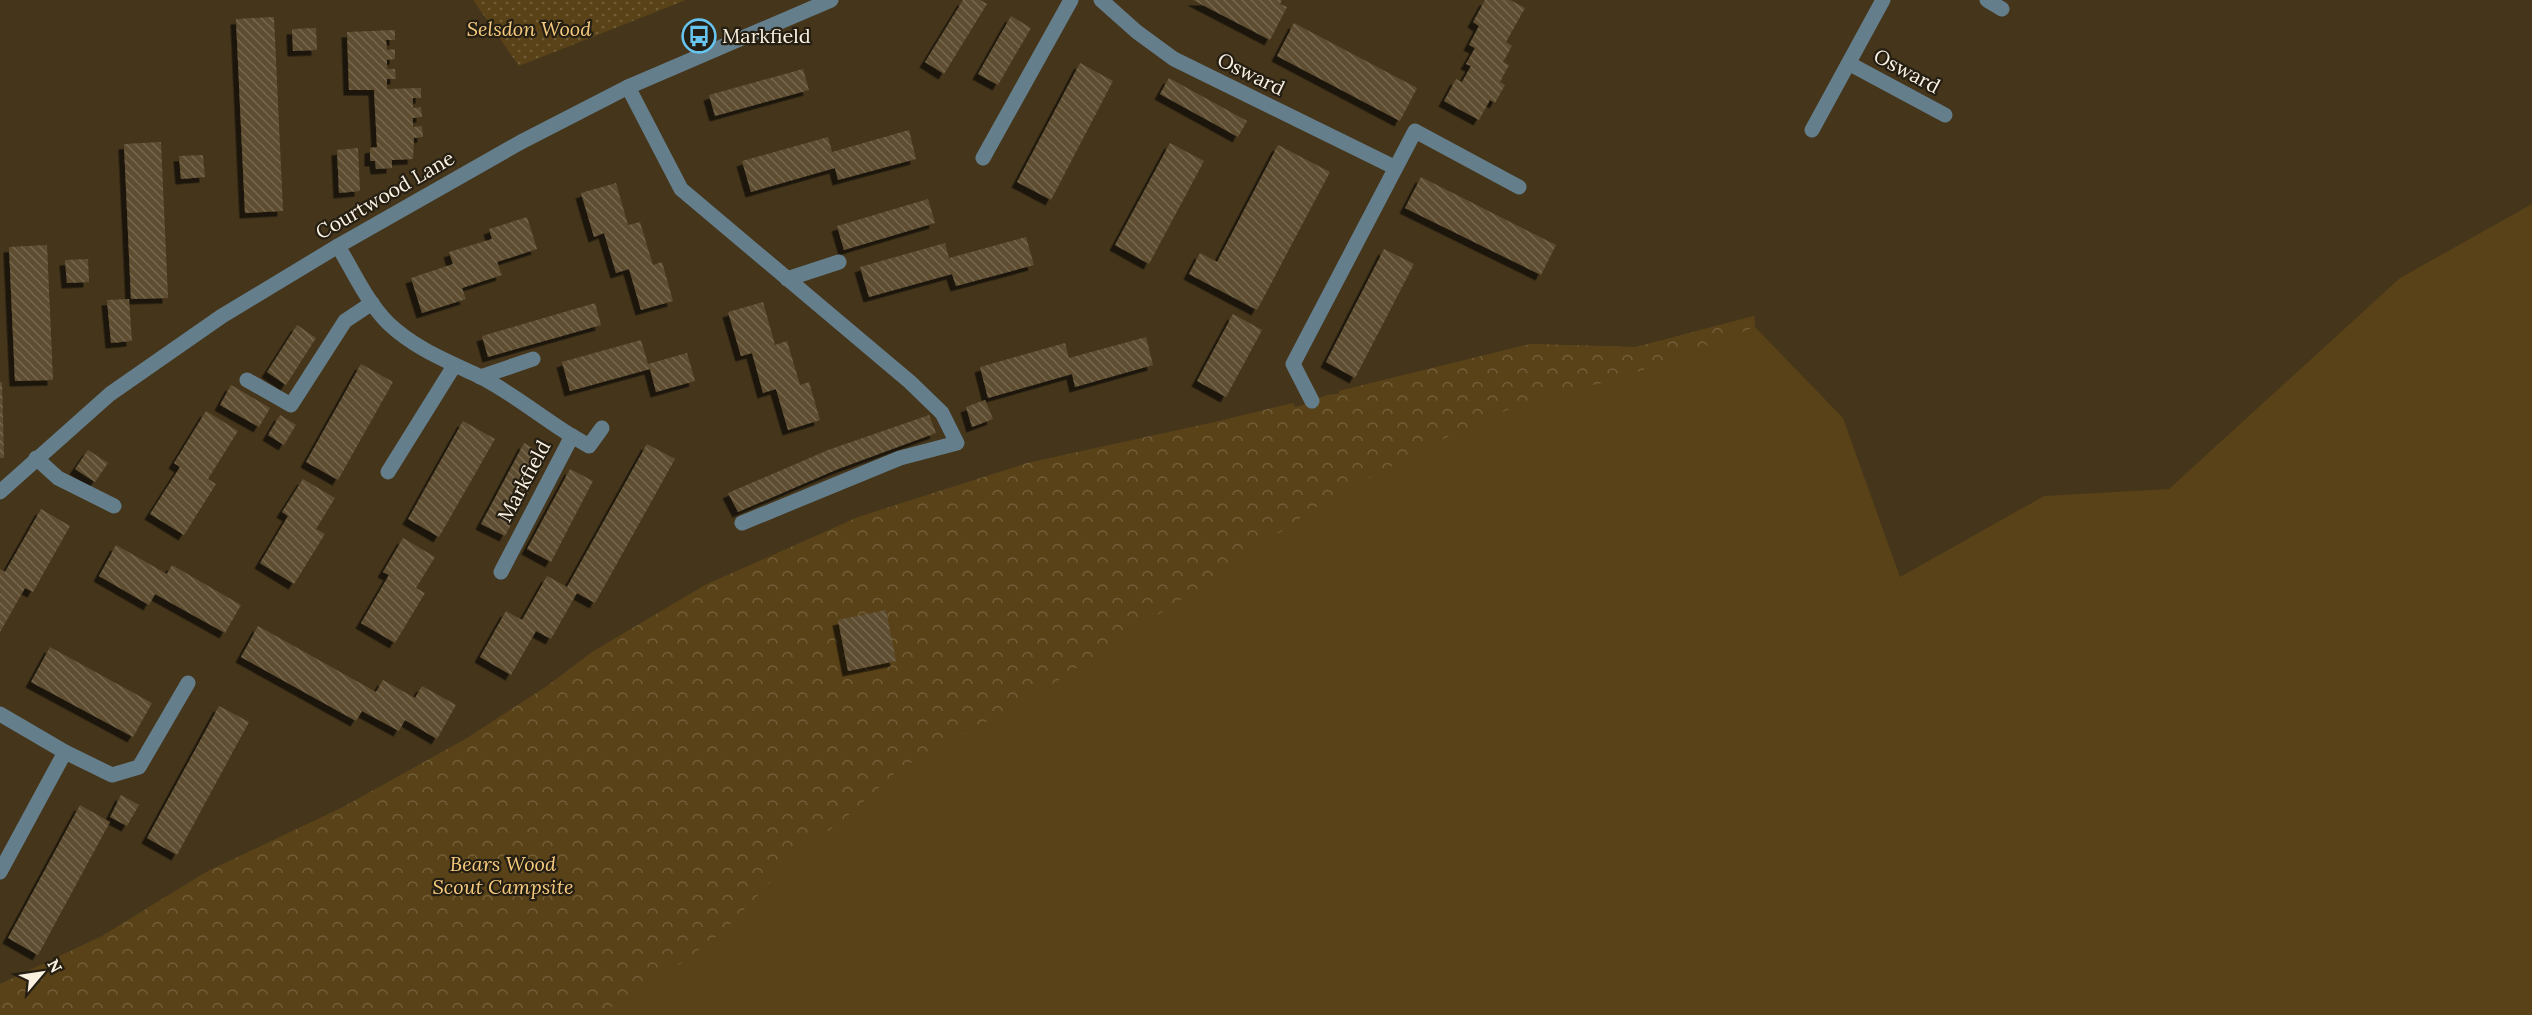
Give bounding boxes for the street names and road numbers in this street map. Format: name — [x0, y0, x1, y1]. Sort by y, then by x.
street label: Osward — [1870, 43, 1945, 98]
street label: Osward — [1213, 47, 1289, 101]
street label: Courtwood Lane — [311, 145, 459, 244]
street label: Markfield — [492, 436, 555, 526]

